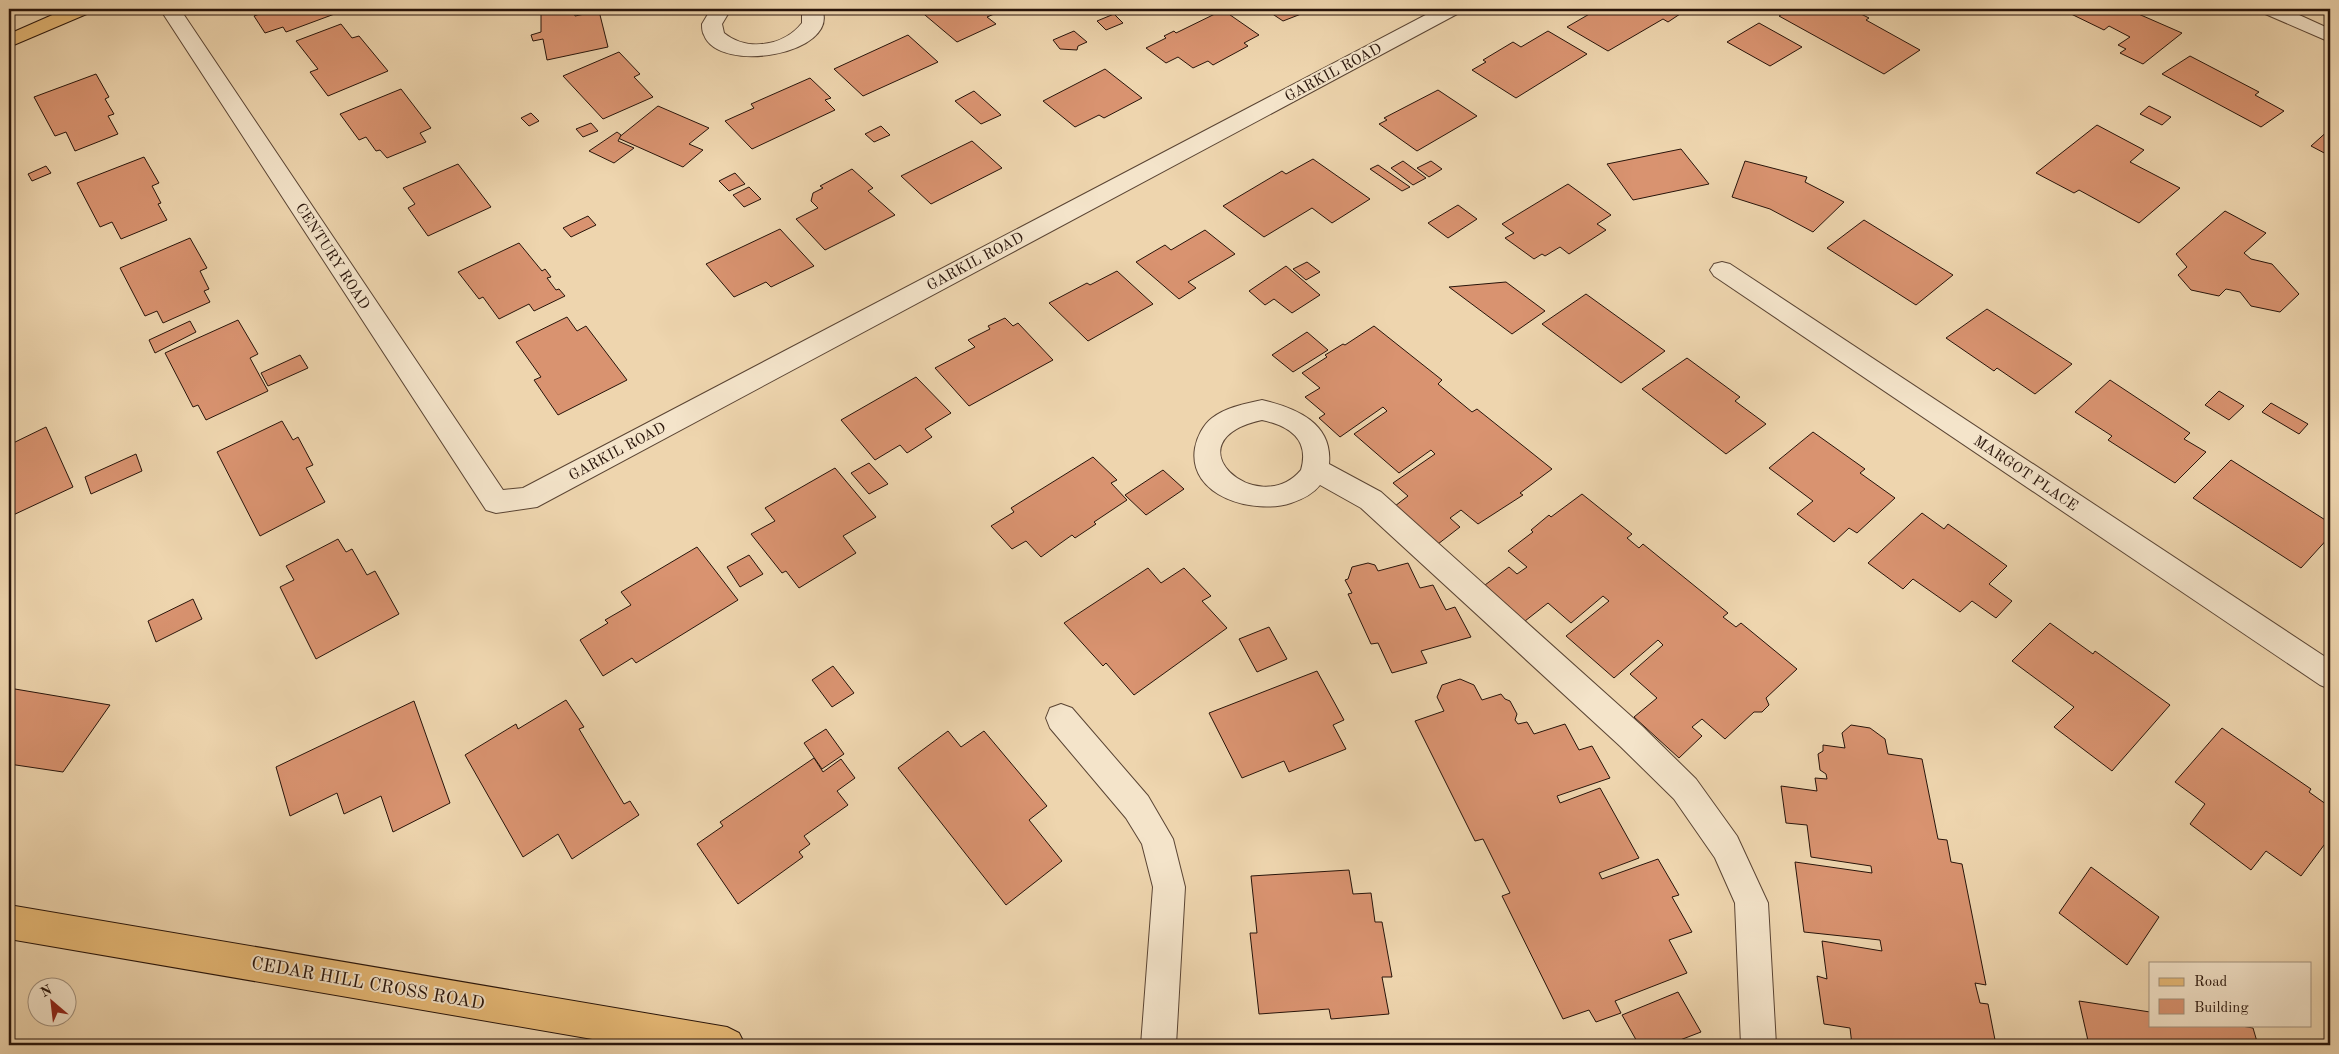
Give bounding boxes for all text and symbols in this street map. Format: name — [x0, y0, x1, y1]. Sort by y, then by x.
street label: GARKIL ROAD — [1283, 41, 1385, 105]
street label: CENTURY ROAD — [292, 201, 372, 313]
street label: GARKIL ROAD — [925, 230, 1027, 294]
street label: GARKIL ROAD — [567, 420, 669, 484]
street label: MARGOT PLACE — [1970, 434, 2080, 515]
street label: CEDAR HILL CROSS ROAD — [250, 955, 486, 1013]
legend — [2149, 962, 2312, 1026]
text: Road — [2194, 975, 2228, 990]
north arrow — [28, 976, 78, 1026]
text: N — [38, 983, 55, 1000]
text: Building — [2194, 1001, 2249, 1016]

